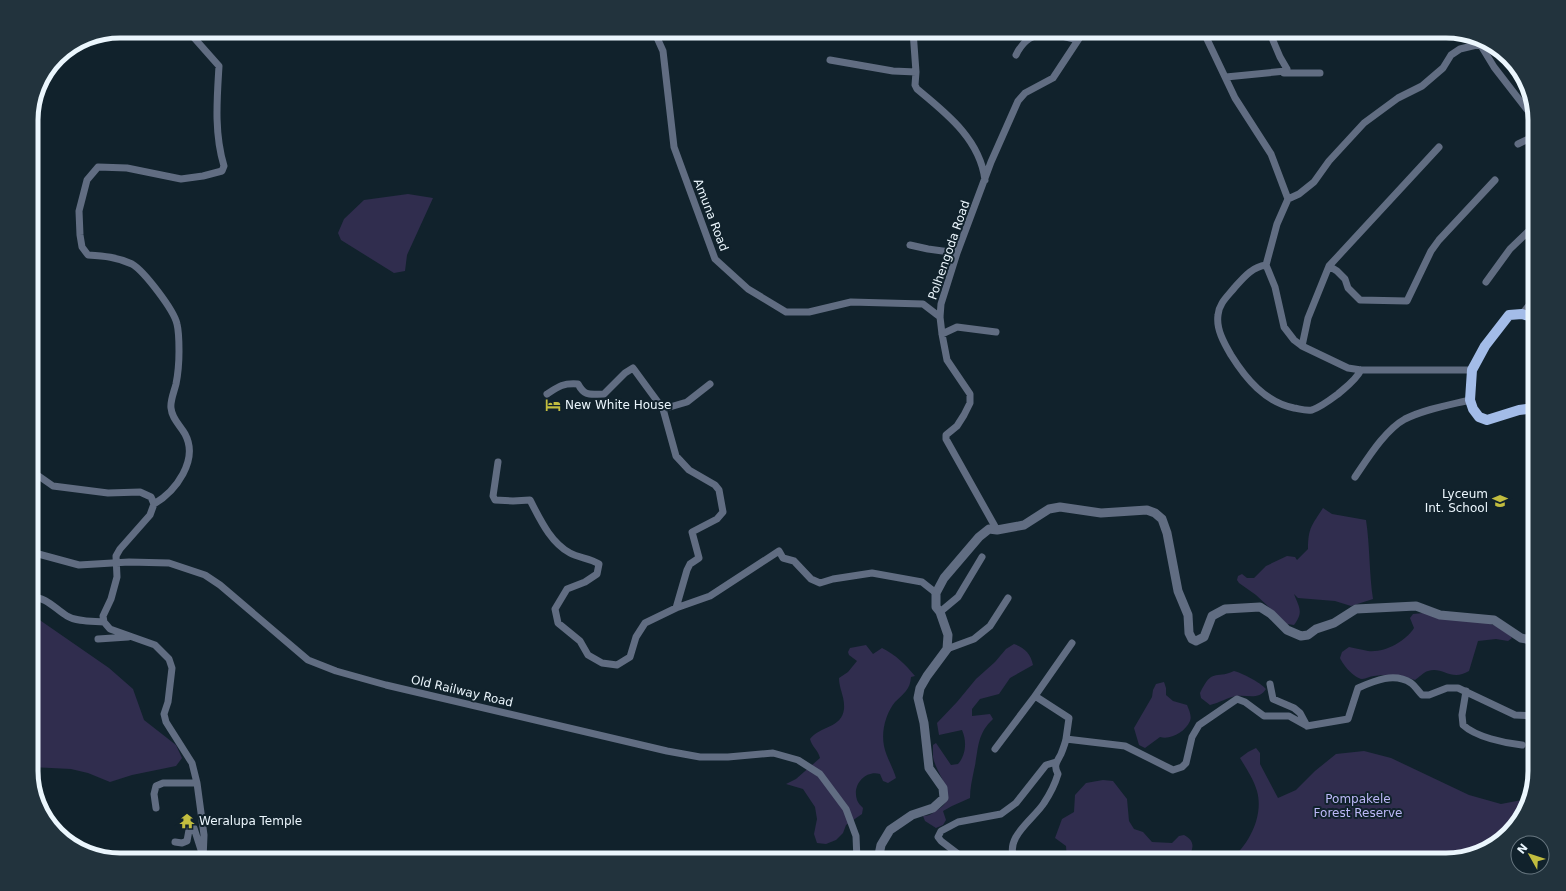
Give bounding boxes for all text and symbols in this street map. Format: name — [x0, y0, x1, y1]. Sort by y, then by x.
street label: Amuna Road — [691, 177, 731, 253]
street label: Polhengoda Road — [925, 199, 973, 301]
hotel icon: New White House — [544, 396, 562, 414]
place label: New White House — [565, 398, 671, 412]
place label: Lyceum Int. School — [1425, 487, 1488, 515]
school or university icon: Lyceum Int. School — [1491, 492, 1509, 510]
street label: Old Railway Road — [410, 672, 514, 710]
park label: Pompakele Forest Reserve — [1314, 792, 1402, 820]
temple icon: Weralupa Temple — [178, 812, 196, 830]
place label: Weralupa Temple — [199, 814, 302, 828]
north arrow — [1510, 835, 1550, 875]
text: N — [1515, 841, 1531, 857]

